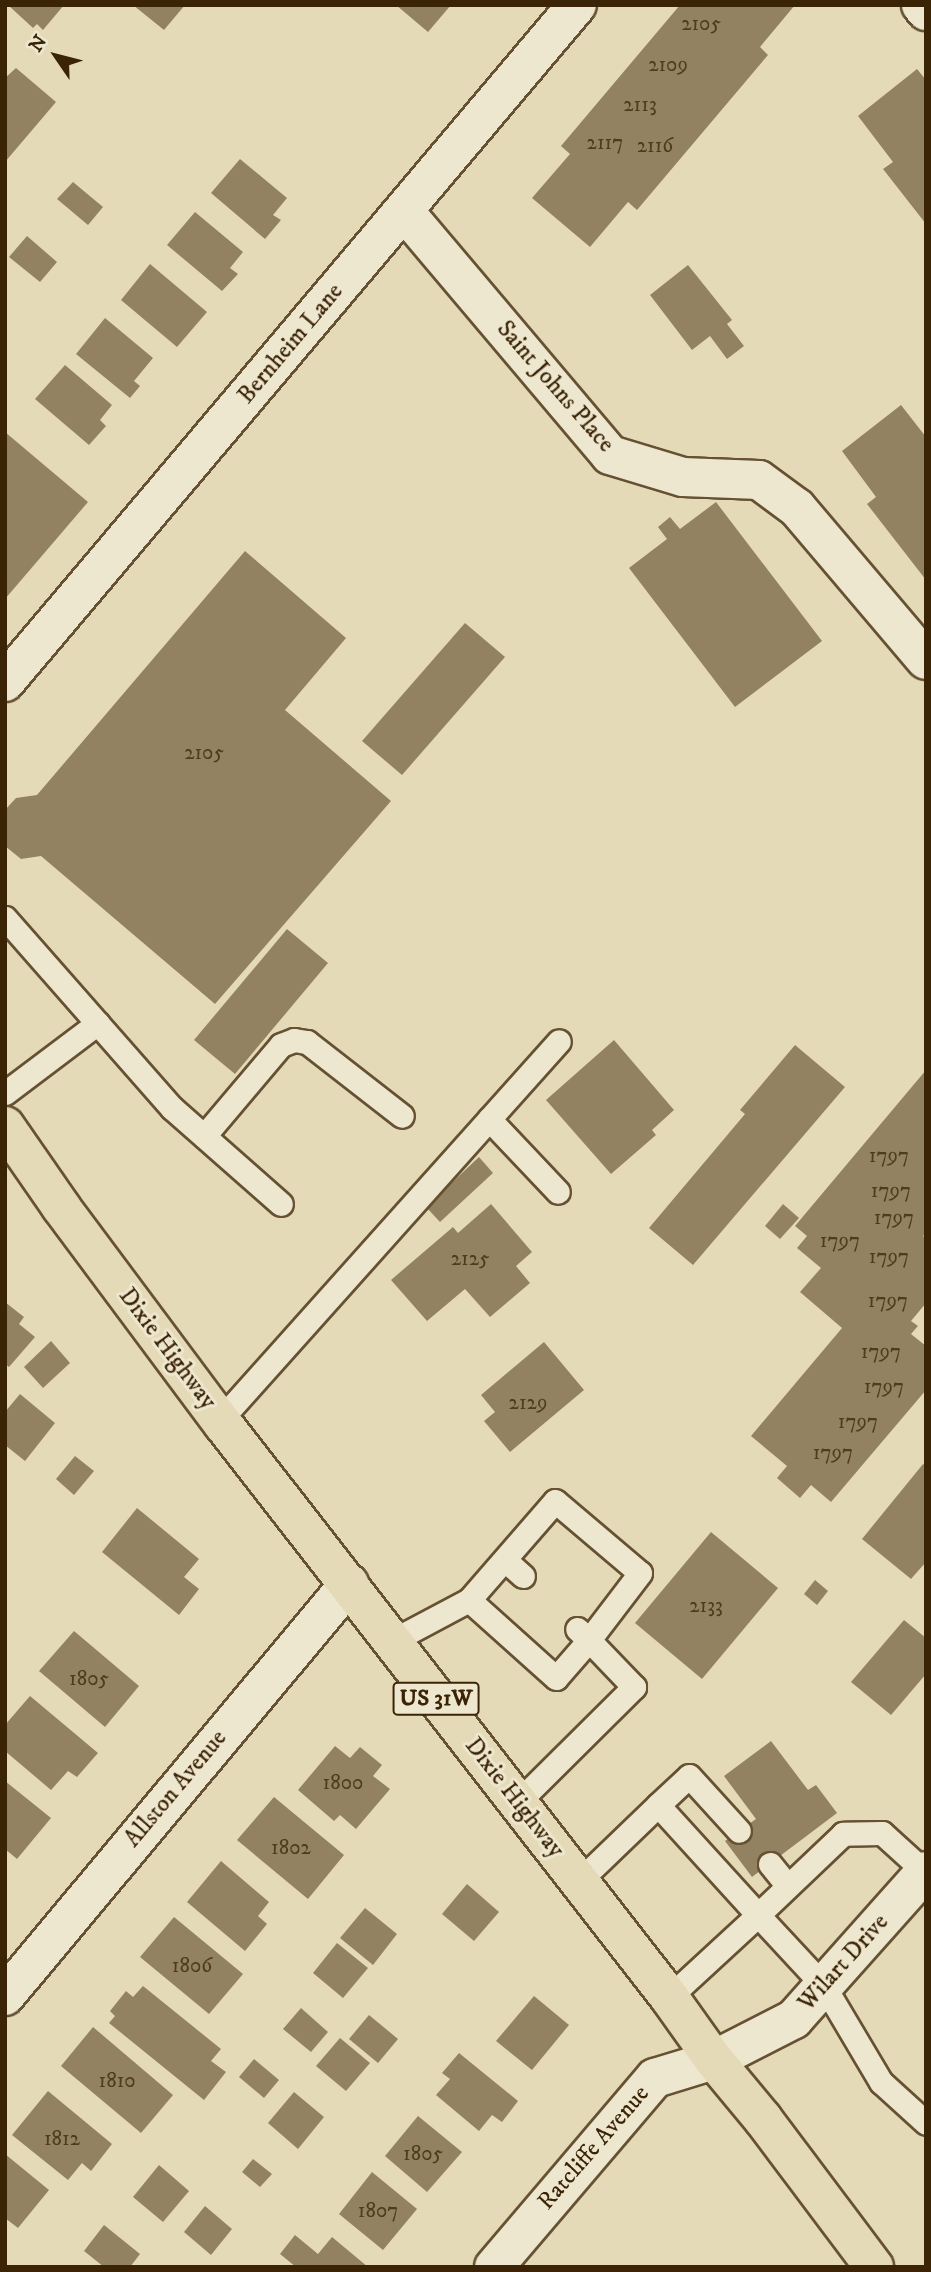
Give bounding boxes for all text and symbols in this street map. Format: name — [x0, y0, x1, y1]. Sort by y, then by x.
house number: 2105 — [681, 11, 721, 37]
north arrow — [21, 21, 91, 91]
text: N — [24, 31, 52, 57]
house number: 2109 — [648, 52, 688, 78]
house number: 2113 — [623, 92, 657, 118]
house number: 2117 — [587, 130, 623, 156]
house number: 2116 — [637, 133, 673, 159]
street label: Bernheim Lane — [232, 278, 350, 410]
street label: Saint Johns Place — [490, 315, 620, 459]
house number: 2105 — [184, 740, 224, 766]
house number: 1797 — [869, 1143, 909, 1169]
house number: 1797 — [871, 1178, 911, 1204]
house number: 1797 — [874, 1205, 914, 1231]
house number: 1797 — [820, 1228, 860, 1254]
house number: 1797 — [869, 1244, 909, 1270]
house number: 2125 — [451, 1246, 489, 1272]
street label: Dixie Highway — [112, 1283, 222, 1415]
house number: 1797 — [868, 1288, 908, 1314]
house number: 1797 — [861, 1339, 901, 1365]
house number: 1797 — [864, 1374, 904, 1400]
house number: 2129 — [509, 1390, 547, 1416]
house number: 1797 — [838, 1409, 878, 1435]
house number: 1797 — [813, 1440, 853, 1466]
house number: 2133 — [689, 1593, 723, 1619]
house number: 1805 — [69, 1666, 109, 1692]
road number: US 31W — [392, 1680, 480, 1718]
street label: Allston Avenue — [119, 1725, 233, 1853]
street label: Dixie Highway — [458, 1732, 570, 1864]
house number: 1800 — [323, 1770, 363, 1796]
house number: 1802 — [271, 1835, 311, 1861]
street label: Wilart Drive — [793, 1908, 895, 2018]
house number: 1806 — [172, 1953, 212, 1979]
house number: 1810 — [98, 2068, 136, 2094]
street label: Ratcliffe Avenue — [532, 2080, 656, 2216]
house number: 1812 — [44, 2126, 80, 2152]
house number: 1805 — [403, 2141, 443, 2167]
house number: 1807 — [358, 2198, 398, 2224]

